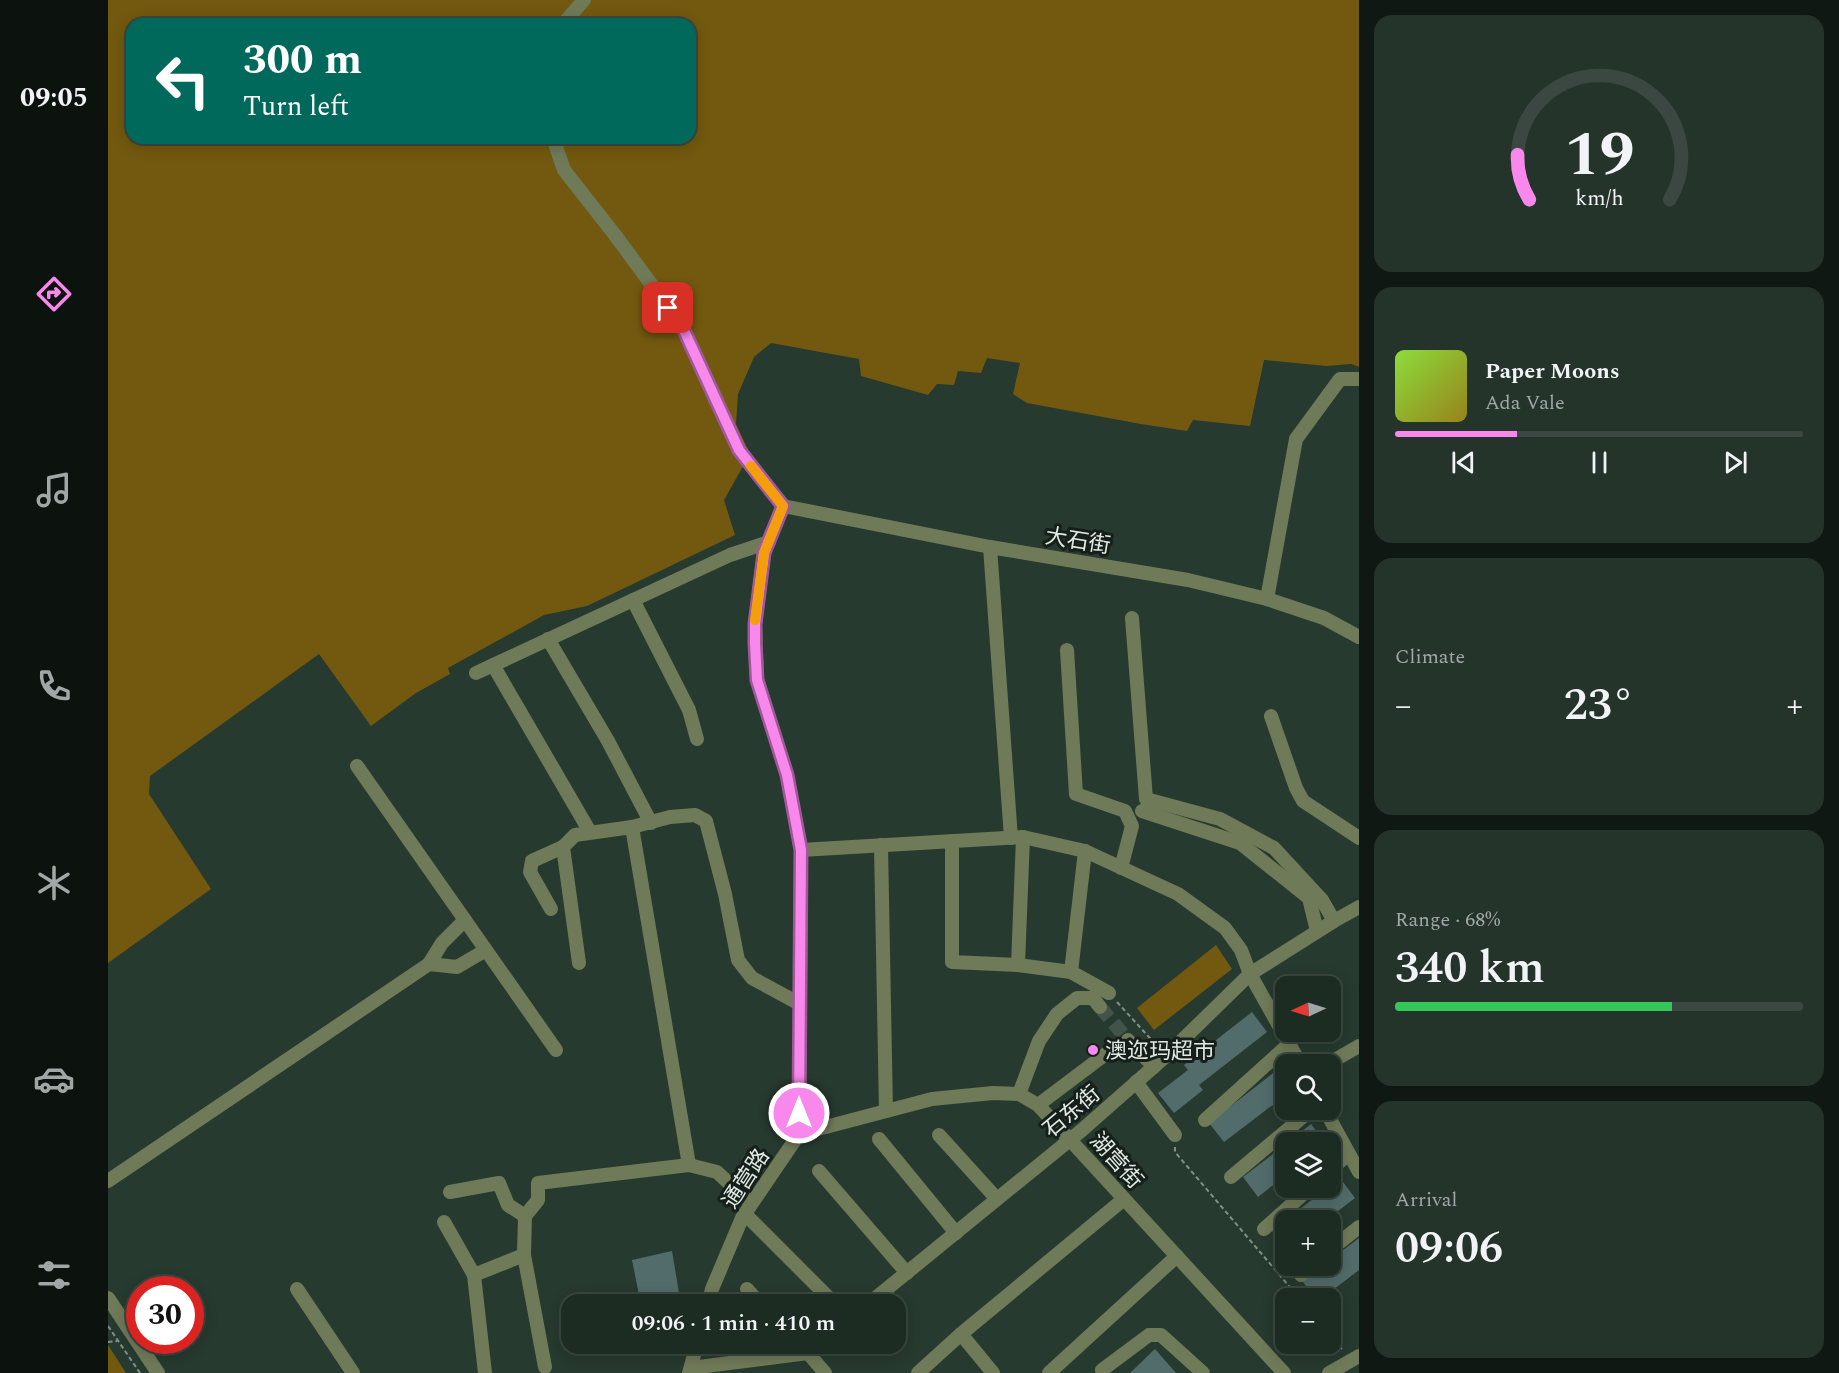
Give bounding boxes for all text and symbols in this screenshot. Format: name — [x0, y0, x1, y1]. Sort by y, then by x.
text: 300 m — [243, 29, 362, 92]
icon: left — [144, 42, 222, 120]
text: 09:05 — [20, 77, 88, 119]
text: Turn left — [243, 86, 349, 128]
text: 19 — [1564, 108, 1634, 203]
text: km/h — [1575, 183, 1623, 216]
icon: directions — [33, 273, 75, 315]
pin — [642, 282, 693, 333]
icon: arrive — [651, 291, 684, 324]
text: Paper Moons — [1485, 355, 1620, 388]
text: Ada Vale — [1485, 388, 1565, 418]
icon: previous — [1447, 446, 1480, 479]
icon: pause — [1583, 446, 1616, 479]
icon: next — [1719, 446, 1752, 479]
icon: music — [33, 469, 75, 511]
street label: 大石街 — [1043, 520, 1113, 563]
text: Climate — [1395, 642, 1465, 672]
icon: phone — [33, 665, 75, 707]
text: 23° — [1564, 671, 1634, 740]
text: − — [1395, 681, 1412, 731]
text: + — [1787, 681, 1803, 731]
icon: climate — [33, 862, 75, 904]
text: Range · 68% — [1395, 905, 1500, 935]
text: 340 km — [1395, 934, 1545, 1003]
north arrow — [1275, 976, 1341, 1042]
map controls — [1275, 976, 1341, 1354]
place label: 澳迩玛超市 — [1105, 1035, 1215, 1068]
marker: 澳迩玛超市 — [1086, 1043, 1100, 1057]
button: search — [1275, 1054, 1341, 1120]
icon: car — [33, 1058, 75, 1100]
street label: 石东街 — [1036, 1078, 1108, 1146]
position arrow — [767, 1081, 831, 1145]
street label: 湖营街 — [1082, 1125, 1150, 1197]
button: layers — [1275, 1132, 1341, 1198]
street label: 通营路 — [714, 1142, 778, 1215]
text: Arrival — [1395, 1185, 1457, 1215]
button: + — [1275, 1210, 1341, 1276]
text: 09:06 — [1395, 1214, 1503, 1283]
icon: filters — [33, 1254, 75, 1296]
speed limit sign: 30 — [126, 1276, 204, 1354]
button: − — [1275, 1288, 1341, 1354]
text: 09:06 · 1 min · 410 m — [632, 1307, 835, 1340]

